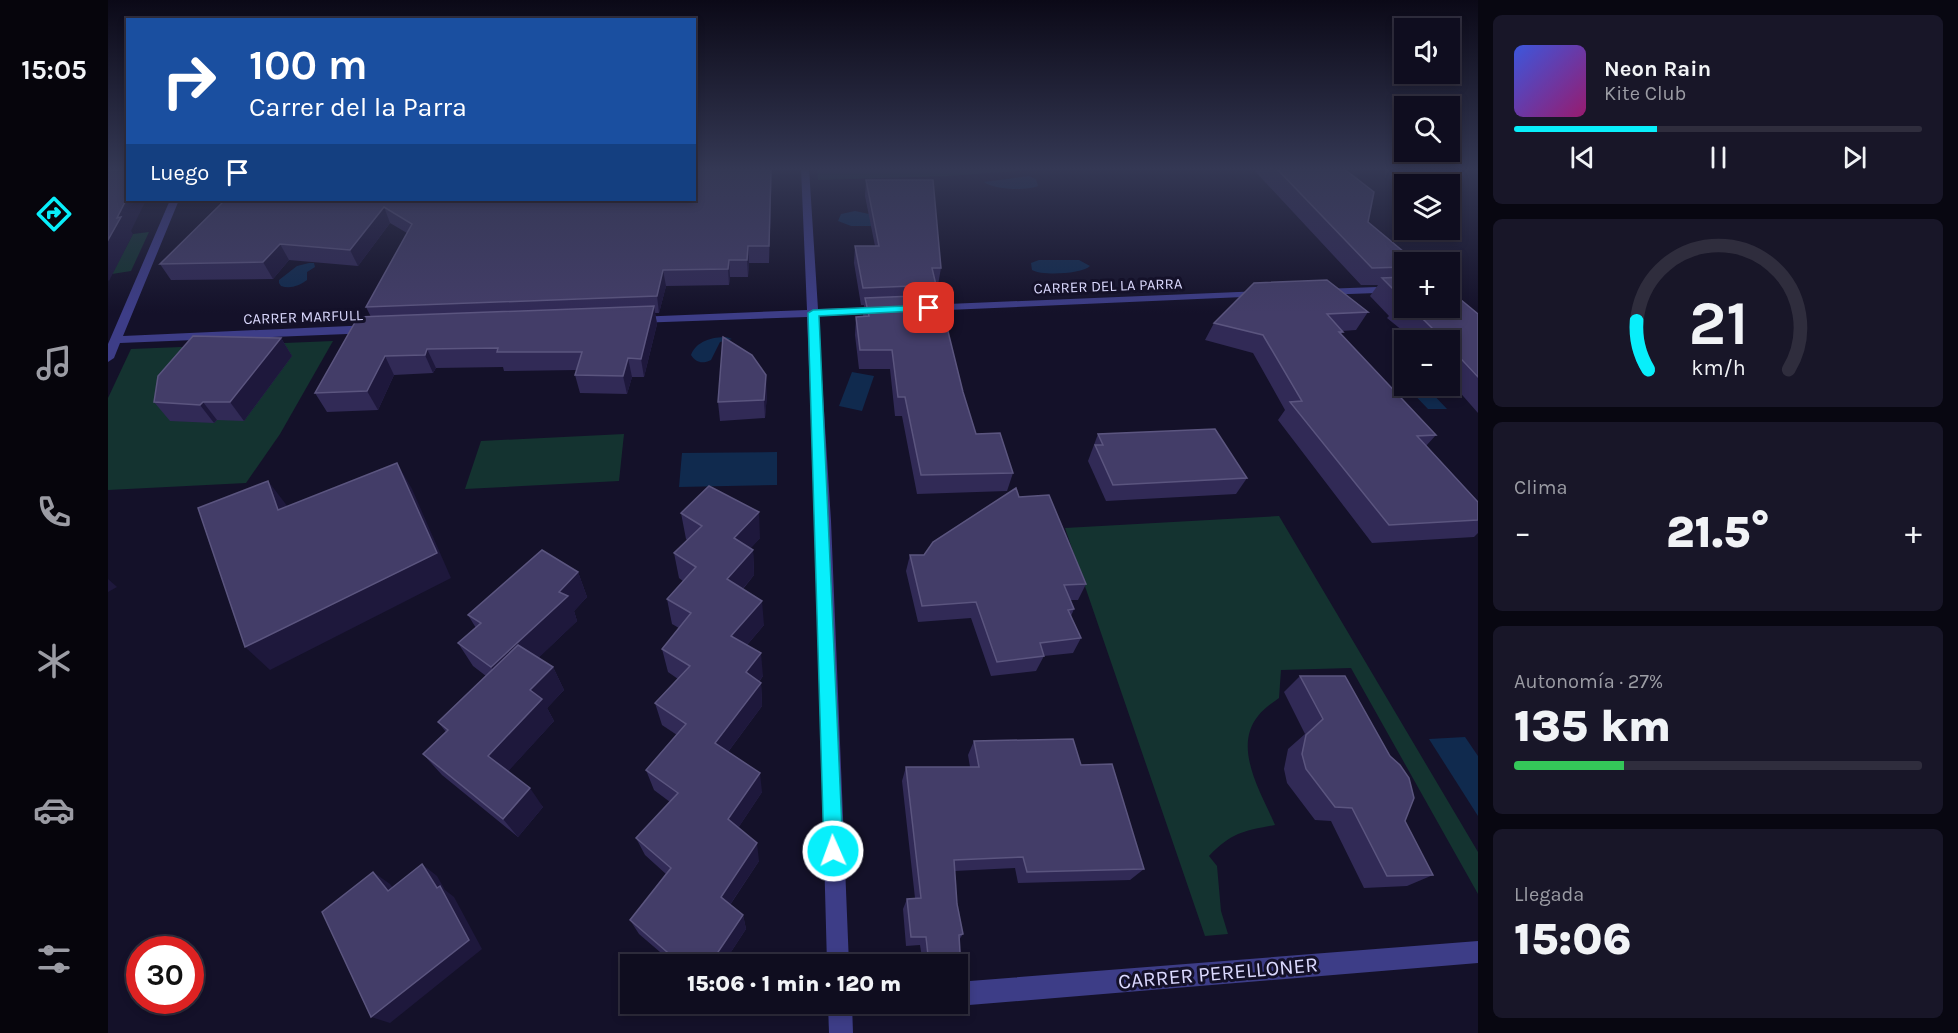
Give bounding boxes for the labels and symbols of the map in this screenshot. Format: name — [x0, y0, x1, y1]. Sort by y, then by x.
street label: CARRER DEL LA PARRA — [1033, 274, 1183, 298]
pin — [903, 282, 954, 333]
street label: CARRER MARFULL — [243, 306, 363, 328]
position arrow — [801, 819, 865, 883]
speed limit sign: 30 — [126, 936, 204, 1014]
street label: CARRER PERELLONER — [1117, 952, 1319, 994]

